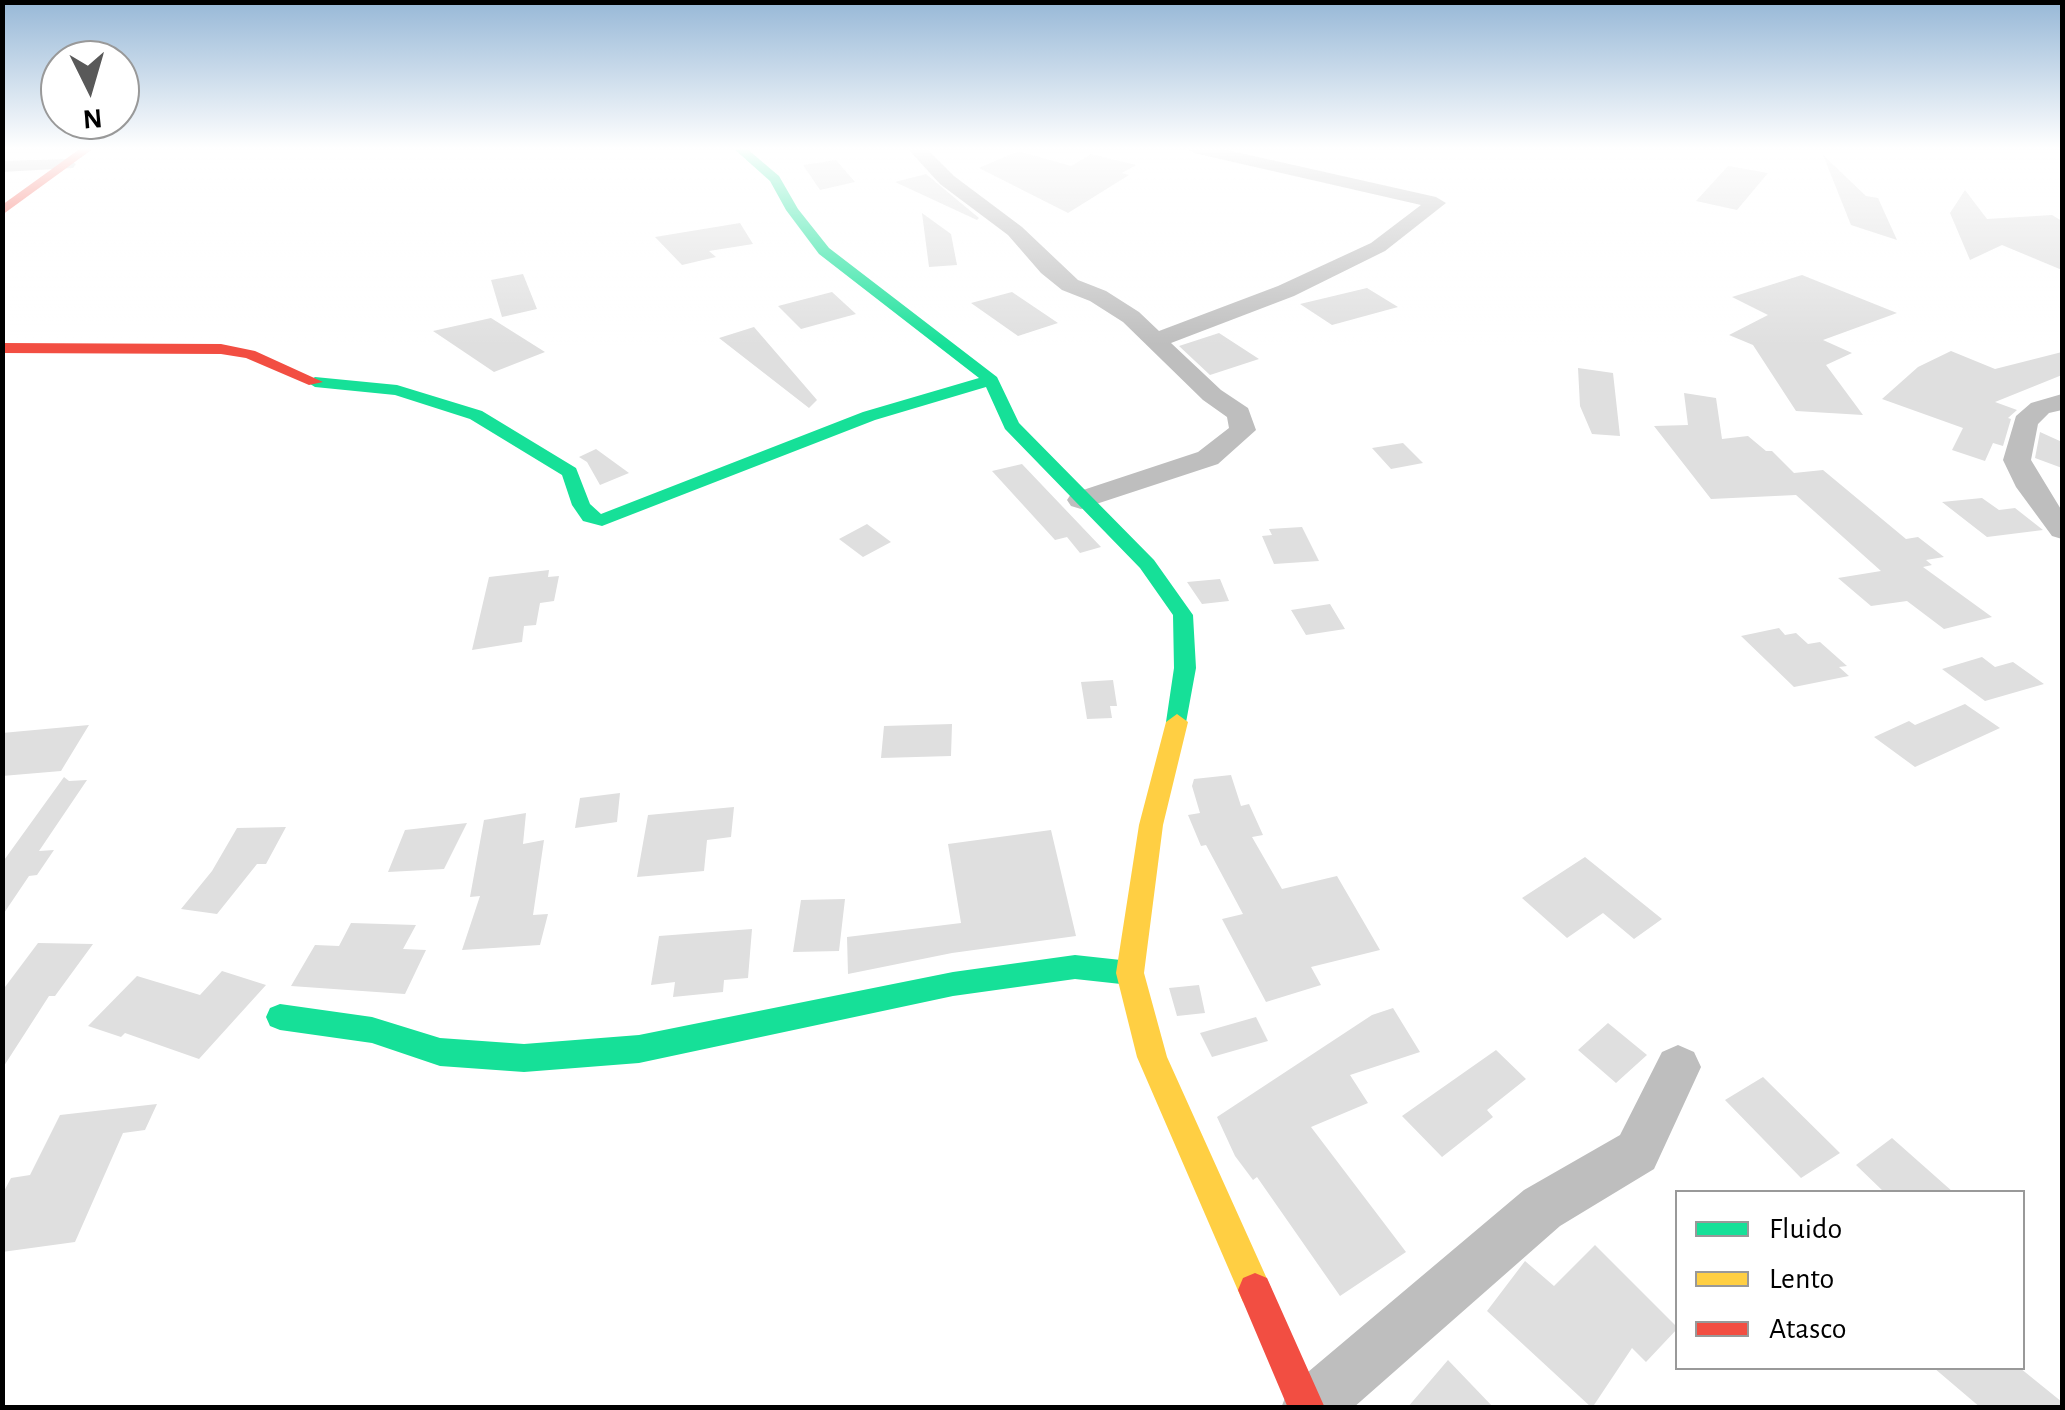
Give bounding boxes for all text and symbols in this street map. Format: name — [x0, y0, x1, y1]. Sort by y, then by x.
north arrow — [40, 40, 140, 140]
text: N — [82, 103, 103, 133]
legend — [1675, 1190, 2025, 1370]
text: Fluido — [1769, 1214, 1842, 1244]
text: Lento — [1769, 1264, 1834, 1294]
text: Atasco — [1769, 1314, 1847, 1344]

